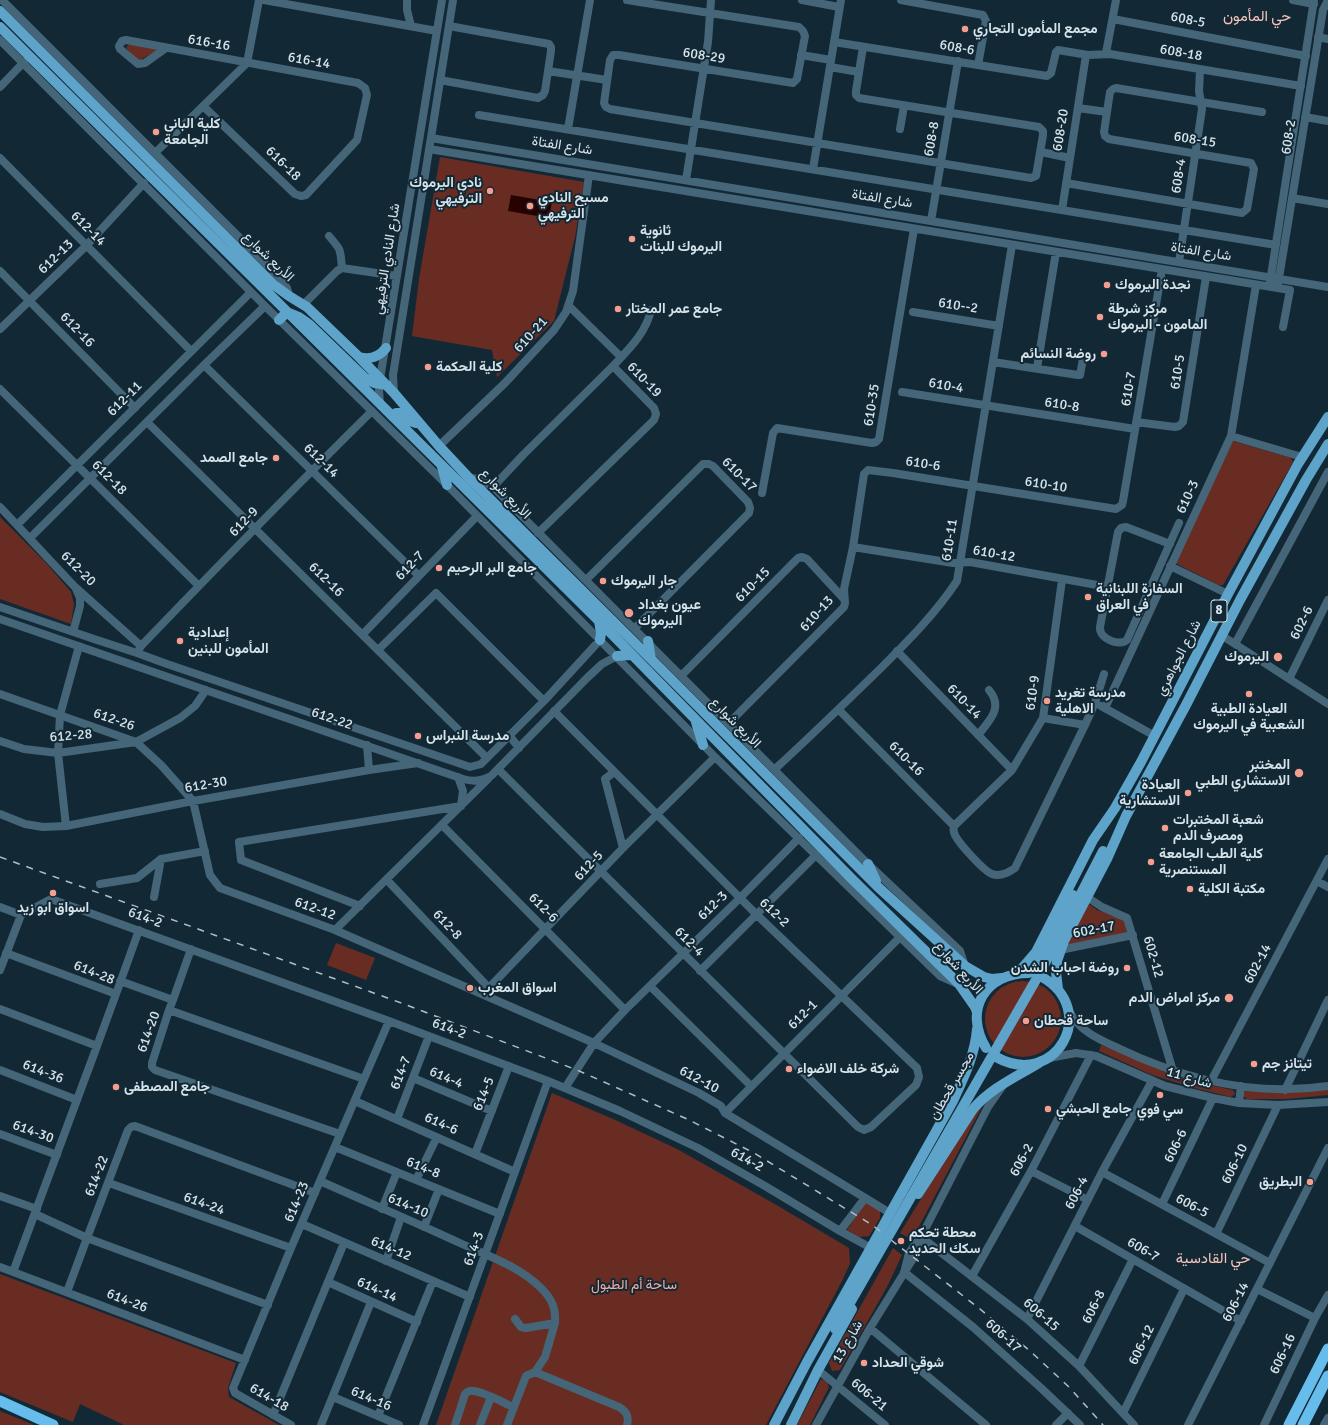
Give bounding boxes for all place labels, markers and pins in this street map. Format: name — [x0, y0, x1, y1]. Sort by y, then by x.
place label: مجمع المأمون التجاري — [973, 21, 1098, 37]
marker: مجمع المأمون التجاري — [960, 24, 970, 34]
place label: كلية الباني الجامعة — [164, 116, 220, 148]
marker: كلية الباني الجامعة — [151, 127, 161, 137]
place label: نادي اليرموك الترفيهي — [409, 175, 482, 208]
marker: نادي اليرموك الترفيهي — [485, 186, 495, 196]
place label: مسبح النادي الترفيهي — [538, 190, 609, 222]
marker: مسبح النادي الترفيهي — [525, 201, 535, 211]
place label: ثانوية اليرموك للبنات — [640, 223, 722, 256]
marker: ثانوية اليرموك للبنات — [627, 234, 637, 244]
place label: نجدة اليرموك — [1115, 277, 1191, 293]
marker: نجدة اليرموك — [1102, 280, 1112, 290]
place label: جامع عمر المختار — [626, 301, 722, 317]
place label: مركز شرطة المامون - اليرموك — [1108, 301, 1207, 334]
marker: جامع عمر المختار — [613, 304, 623, 314]
marker: مركز شرطة المامون - اليرموك — [1095, 312, 1105, 322]
place label: روضة النسائم — [1021, 346, 1096, 362]
marker: روضة النسائم — [1099, 349, 1109, 359]
place label: كلية الحكمة — [436, 359, 502, 375]
marker: كلية الحكمة — [423, 362, 433, 372]
place label: جامع الصمد — [200, 450, 268, 466]
marker: جامع الصمد — [271, 453, 281, 463]
place label: جامع البر الرحيم — [447, 560, 537, 576]
marker: جامع البر الرحيم — [434, 563, 444, 573]
place label: جار اليرموك — [611, 573, 677, 589]
marker: جار اليرموك — [598, 576, 608, 586]
place label: السفارة اللبنانية في العراق — [1096, 581, 1183, 614]
marker: السفارة اللبنانية في العراق — [1083, 592, 1093, 602]
place label: عيون بغداد اليرموك — [638, 597, 701, 630]
marker: عيون بغداد اليرموك — [623, 607, 635, 619]
place label: إعدادية المأمون للبنين — [188, 625, 269, 658]
marker: إعدادية المأمون للبنين — [175, 636, 185, 646]
place label: اليرموك — [1225, 649, 1269, 665]
marker: اليرموك — [1272, 651, 1284, 663]
place label: مدرسة تغريد الاهلية — [1055, 685, 1126, 718]
marker: العيادة الطبية الشعبية في اليرموك — [1244, 689, 1254, 699]
marker: مدرسة تغريد الاهلية — [1042, 696, 1052, 706]
place label: العيادة الطبية الشعبية في اليرموك — [1193, 701, 1305, 734]
place label: مدرسة النبراس — [426, 728, 509, 744]
marker: مدرسة النبراس — [413, 731, 423, 741]
place label: المختبر الاستشاري الطبي — [1195, 757, 1290, 790]
marker: المختبر الاستشاري الطبي — [1293, 767, 1305, 779]
place label: العيادة الاستشارية — [1119, 777, 1180, 810]
marker: العيادة الاستشارية — [1183, 788, 1193, 798]
place label: شعبة المختبرات ومصرف الدم — [1173, 812, 1264, 844]
marker: شعبة المختبرات ومصرف الدم — [1160, 823, 1170, 833]
place label: كلية الطب الجامعة المستنصرية — [1159, 846, 1263, 878]
marker: كلية الطب الجامعة المستنصرية — [1146, 857, 1156, 867]
place label: مكتبة الكلية — [1198, 881, 1265, 897]
marker: مكتبة الكلية — [1185, 884, 1195, 894]
marker: اسواق ابو زيد — [48, 888, 58, 898]
place label: اسواق ابو زيد — [17, 900, 89, 916]
place label: روضة احباب الشدن — [1011, 960, 1119, 976]
marker: روضة احباب الشدن — [1122, 963, 1132, 973]
place label: اسواق المغرب — [478, 980, 557, 996]
marker: اسواق المغرب — [465, 983, 475, 993]
place label: مركز امراض الدم — [1129, 990, 1220, 1006]
marker: مركز امراض الدم — [1223, 992, 1235, 1004]
place label: ساحة قحطان — [1034, 1013, 1108, 1029]
marker: ساحة قحطان — [1021, 1016, 1031, 1026]
place label: تيتانز جم — [1262, 1056, 1312, 1072]
marker: تيتانز جم — [1249, 1059, 1259, 1069]
place label: شركة خلف الاضواء — [797, 1061, 899, 1077]
marker: شركة خلف الاضواء — [784, 1064, 794, 1074]
place label: جامع المصطفى — [124, 1079, 210, 1095]
marker: جامع المصطفى — [111, 1082, 121, 1092]
marker: سي فوي — [1155, 1090, 1165, 1100]
place label: جامع الحبشي — [1056, 1101, 1132, 1117]
place label: سي فوي — [1137, 1102, 1183, 1118]
marker: جامع الحبشي — [1043, 1104, 1053, 1114]
place label: البطريق — [1259, 1174, 1302, 1190]
marker: البطريق — [1305, 1177, 1315, 1187]
place label: محطة تحكم سكك الحديد — [909, 1225, 980, 1258]
marker: محطة تحكم سكك الحديد — [896, 1236, 906, 1246]
place label: شوقي الحداد — [872, 1355, 944, 1371]
marker: شوقي الحداد — [859, 1358, 869, 1368]

